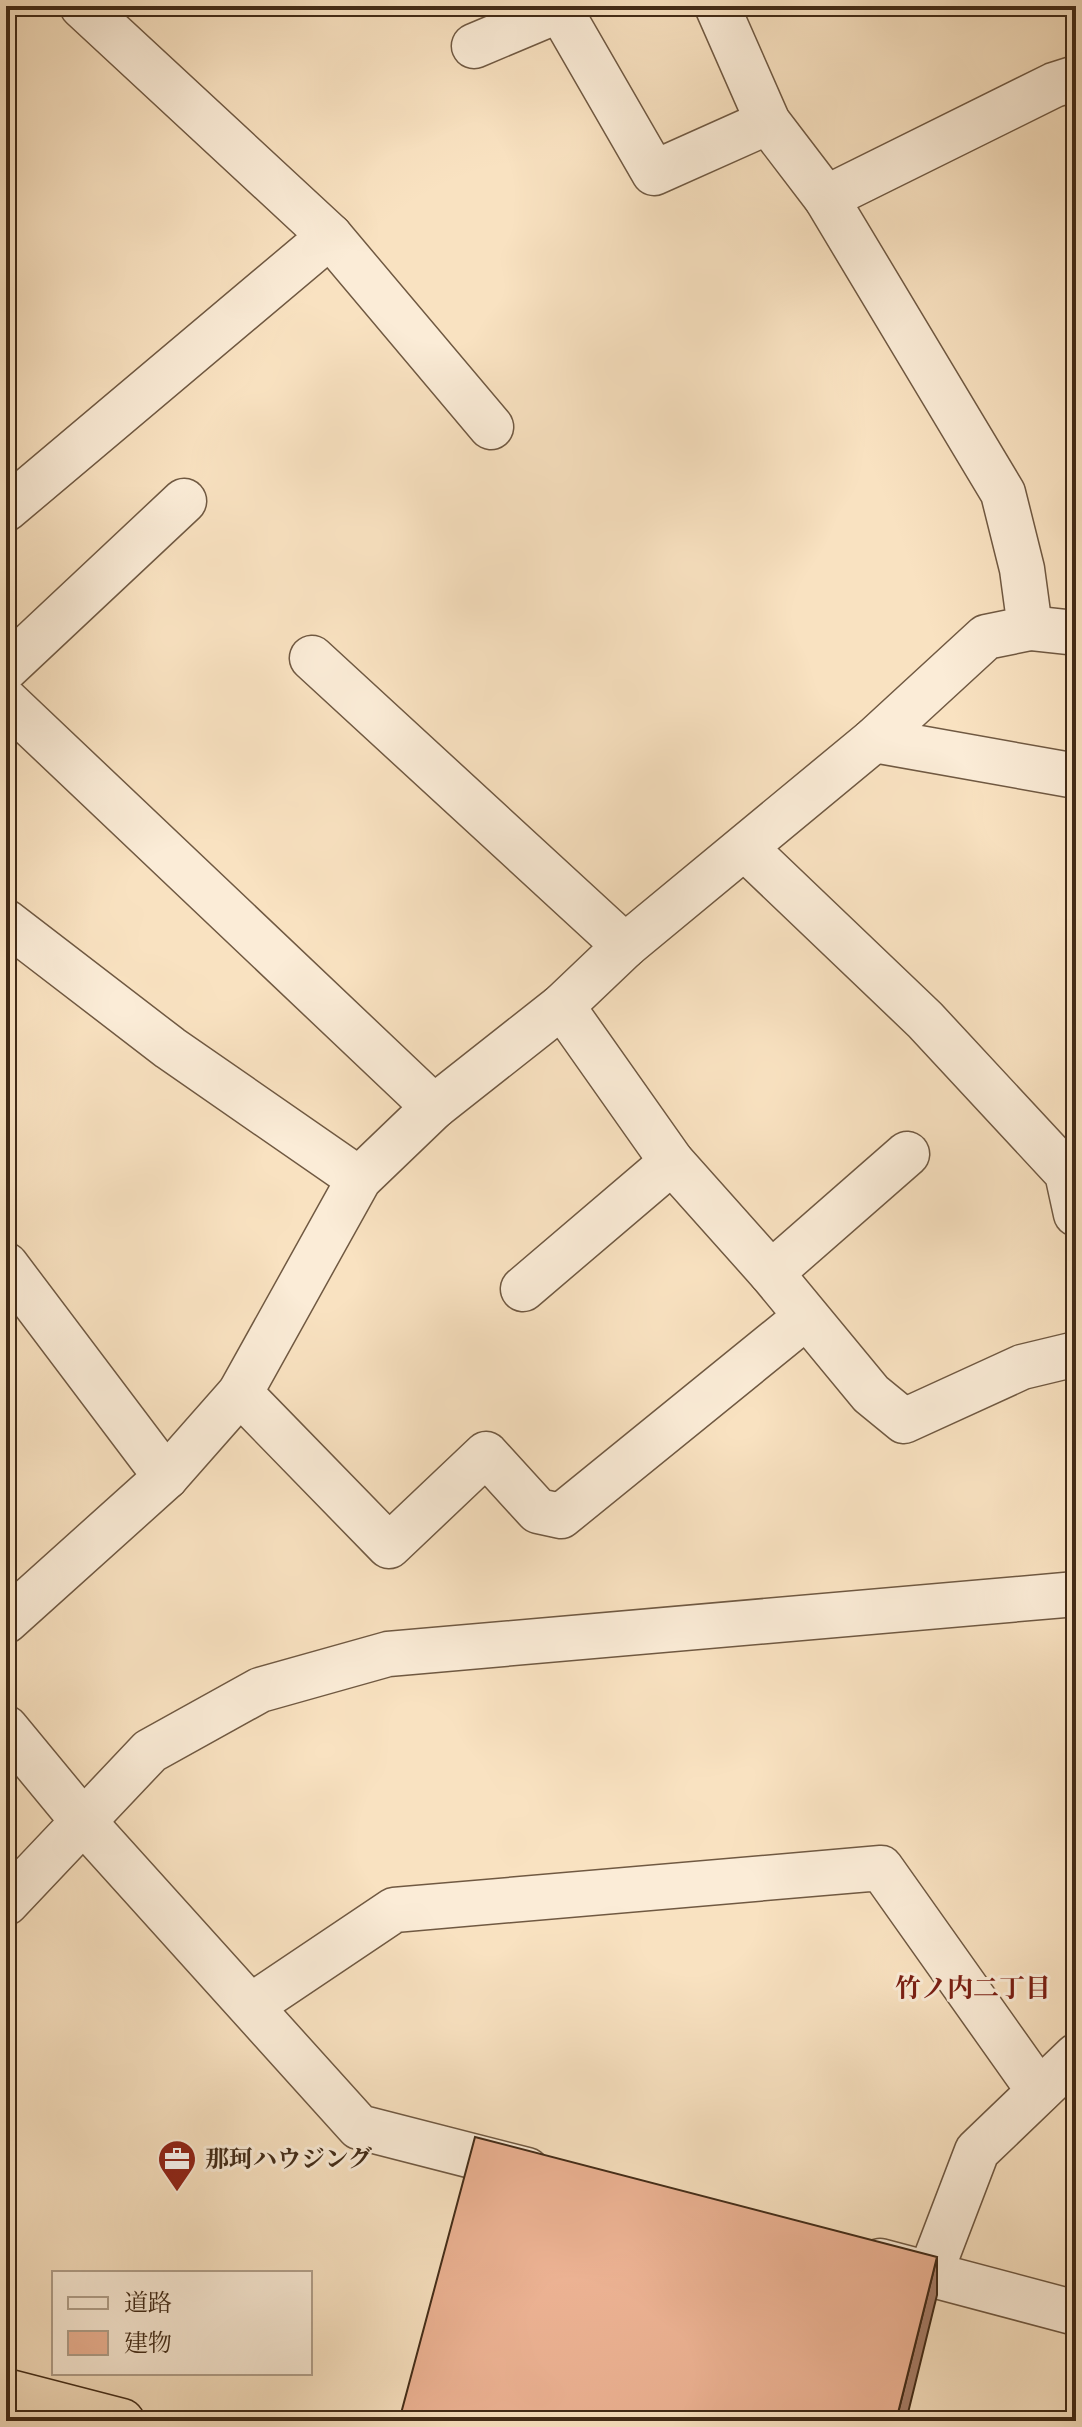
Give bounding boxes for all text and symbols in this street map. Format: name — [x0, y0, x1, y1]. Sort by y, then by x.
district label: 竹ノ内二丁目 — [895, 1972, 1051, 2004]
office icon: 那珂ハウジング — [156, 2138, 198, 2193]
place label: 那珂ハウジング — [205, 2144, 372, 2174]
legend — [52, 2271, 312, 2375]
text: 道路 — [124, 2288, 172, 2318]
text: 建物 — [124, 2328, 172, 2358]

